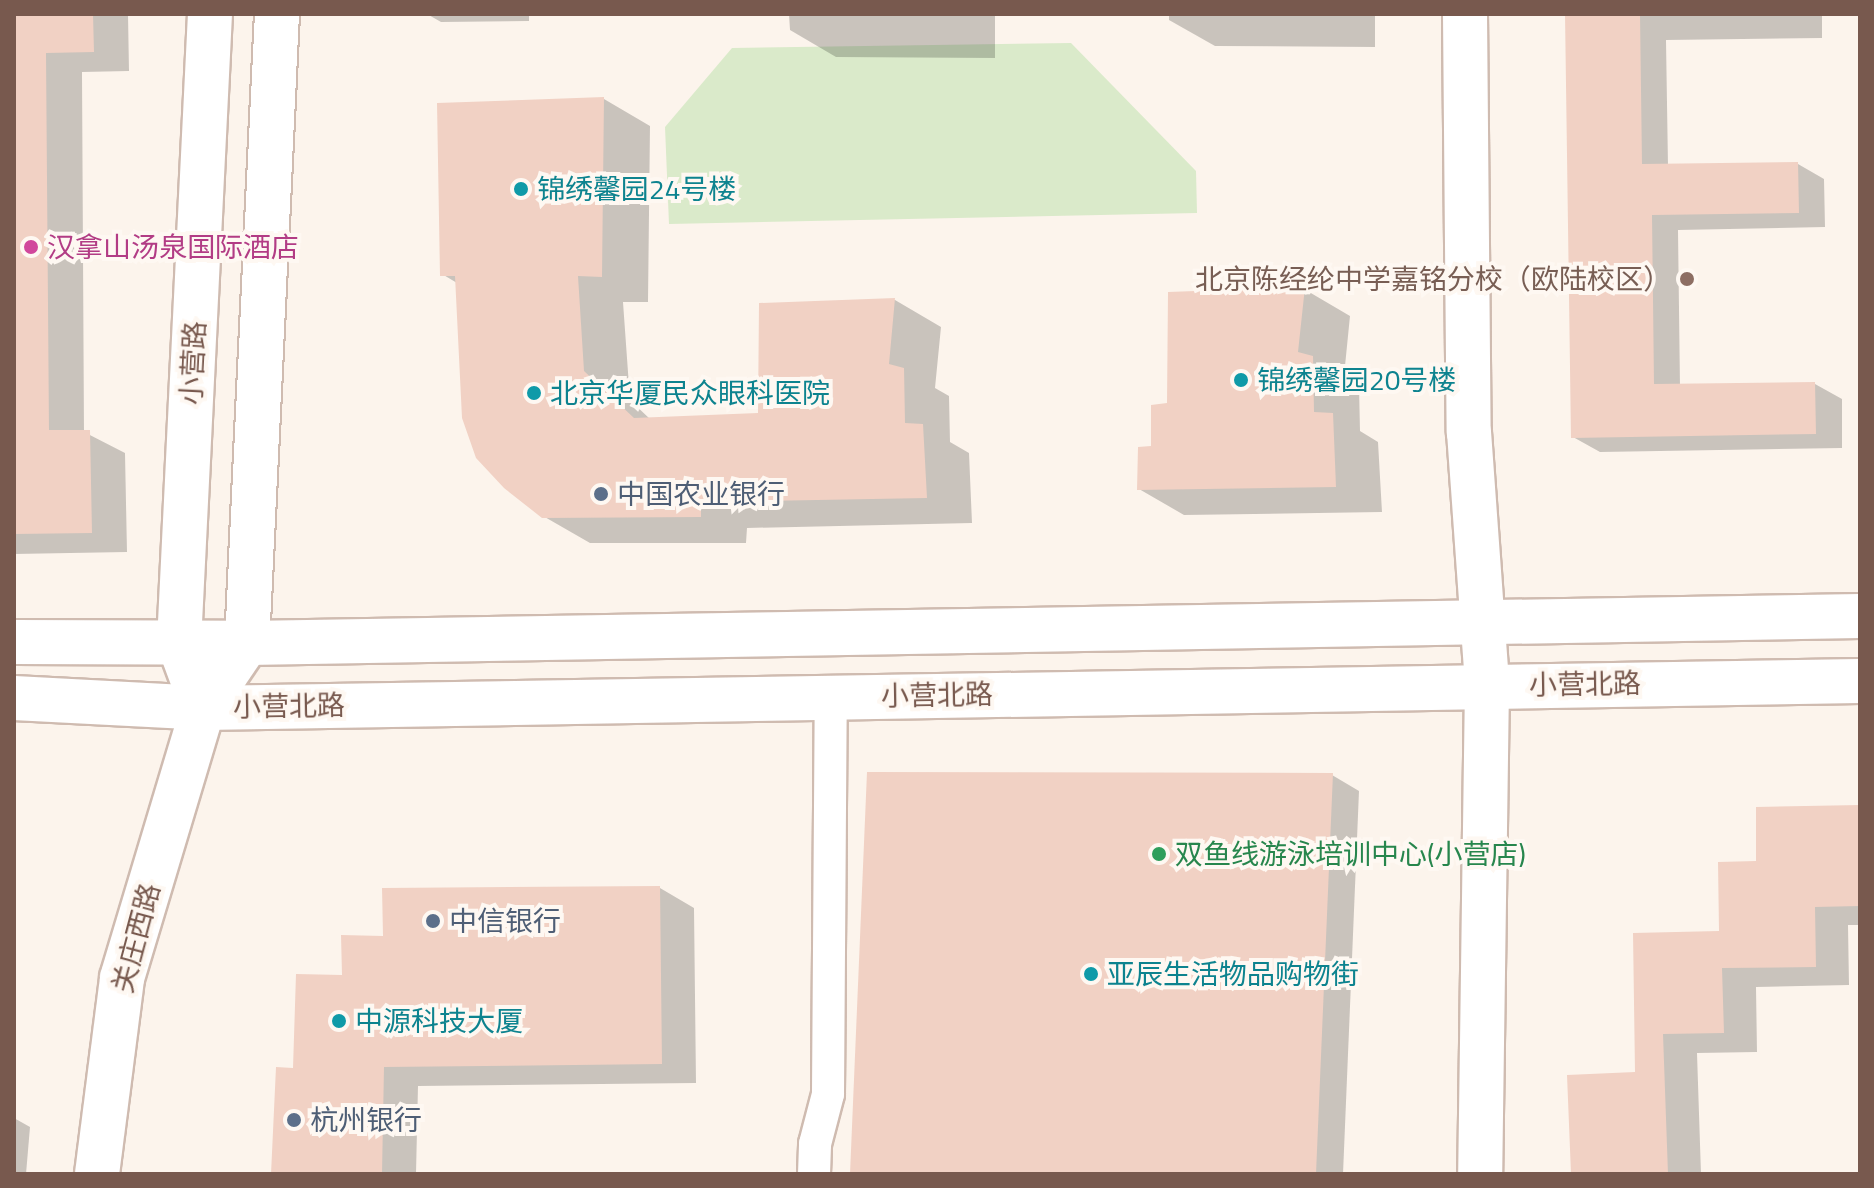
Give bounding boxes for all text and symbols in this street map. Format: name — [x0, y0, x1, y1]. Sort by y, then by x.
place label: 锦绣馨园24号楼 — [537, 172, 736, 206]
marker: 锦绣馨园24号楼 — [512, 180, 530, 198]
place label: 汉拿山汤泉国际酒店 — [47, 230, 299, 264]
marker: 汉拿山汤泉国际酒店 — [22, 238, 40, 256]
place label: 北京陈经纶中学嘉铭分校（欧陆校区） — [1195, 262, 1671, 296]
marker: 北京陈经纶中学嘉铭分校（欧陆校区） — [1678, 270, 1696, 288]
street label: 小营路 — [174, 320, 212, 406]
place label: 锦绣馨园20号楼 — [1257, 363, 1456, 397]
marker: 锦绣馨园20号楼 — [1232, 371, 1250, 389]
place label: 北京华厦民众眼科医院 — [550, 376, 830, 410]
marker: 北京华厦民众眼科医院 — [525, 384, 543, 402]
place label: 中国农业银行 — [617, 477, 785, 511]
marker: 中国农业银行 — [592, 485, 610, 503]
street label: 小营北路 — [1529, 666, 1641, 702]
street label: 小营北路 — [881, 677, 993, 713]
street label: 小营北路 — [233, 688, 345, 724]
place label: 双鱼线游泳培训中心(小营店) — [1175, 837, 1526, 871]
marker: 双鱼线游泳培训中心(小营店) — [1150, 845, 1168, 863]
street label: 关庄西路 — [105, 880, 167, 996]
place label: 中信银行 — [449, 904, 561, 938]
marker: 中信银行 — [424, 912, 442, 930]
place label: 亚辰生活物品购物街 — [1107, 957, 1359, 991]
marker: 亚辰生活物品购物街 — [1082, 965, 1100, 983]
place label: 中源科技大厦 — [355, 1004, 523, 1038]
marker: 中源科技大厦 — [330, 1012, 348, 1030]
place label: 杭州银行 — [310, 1103, 422, 1137]
marker: 杭州银行 — [285, 1111, 303, 1129]

